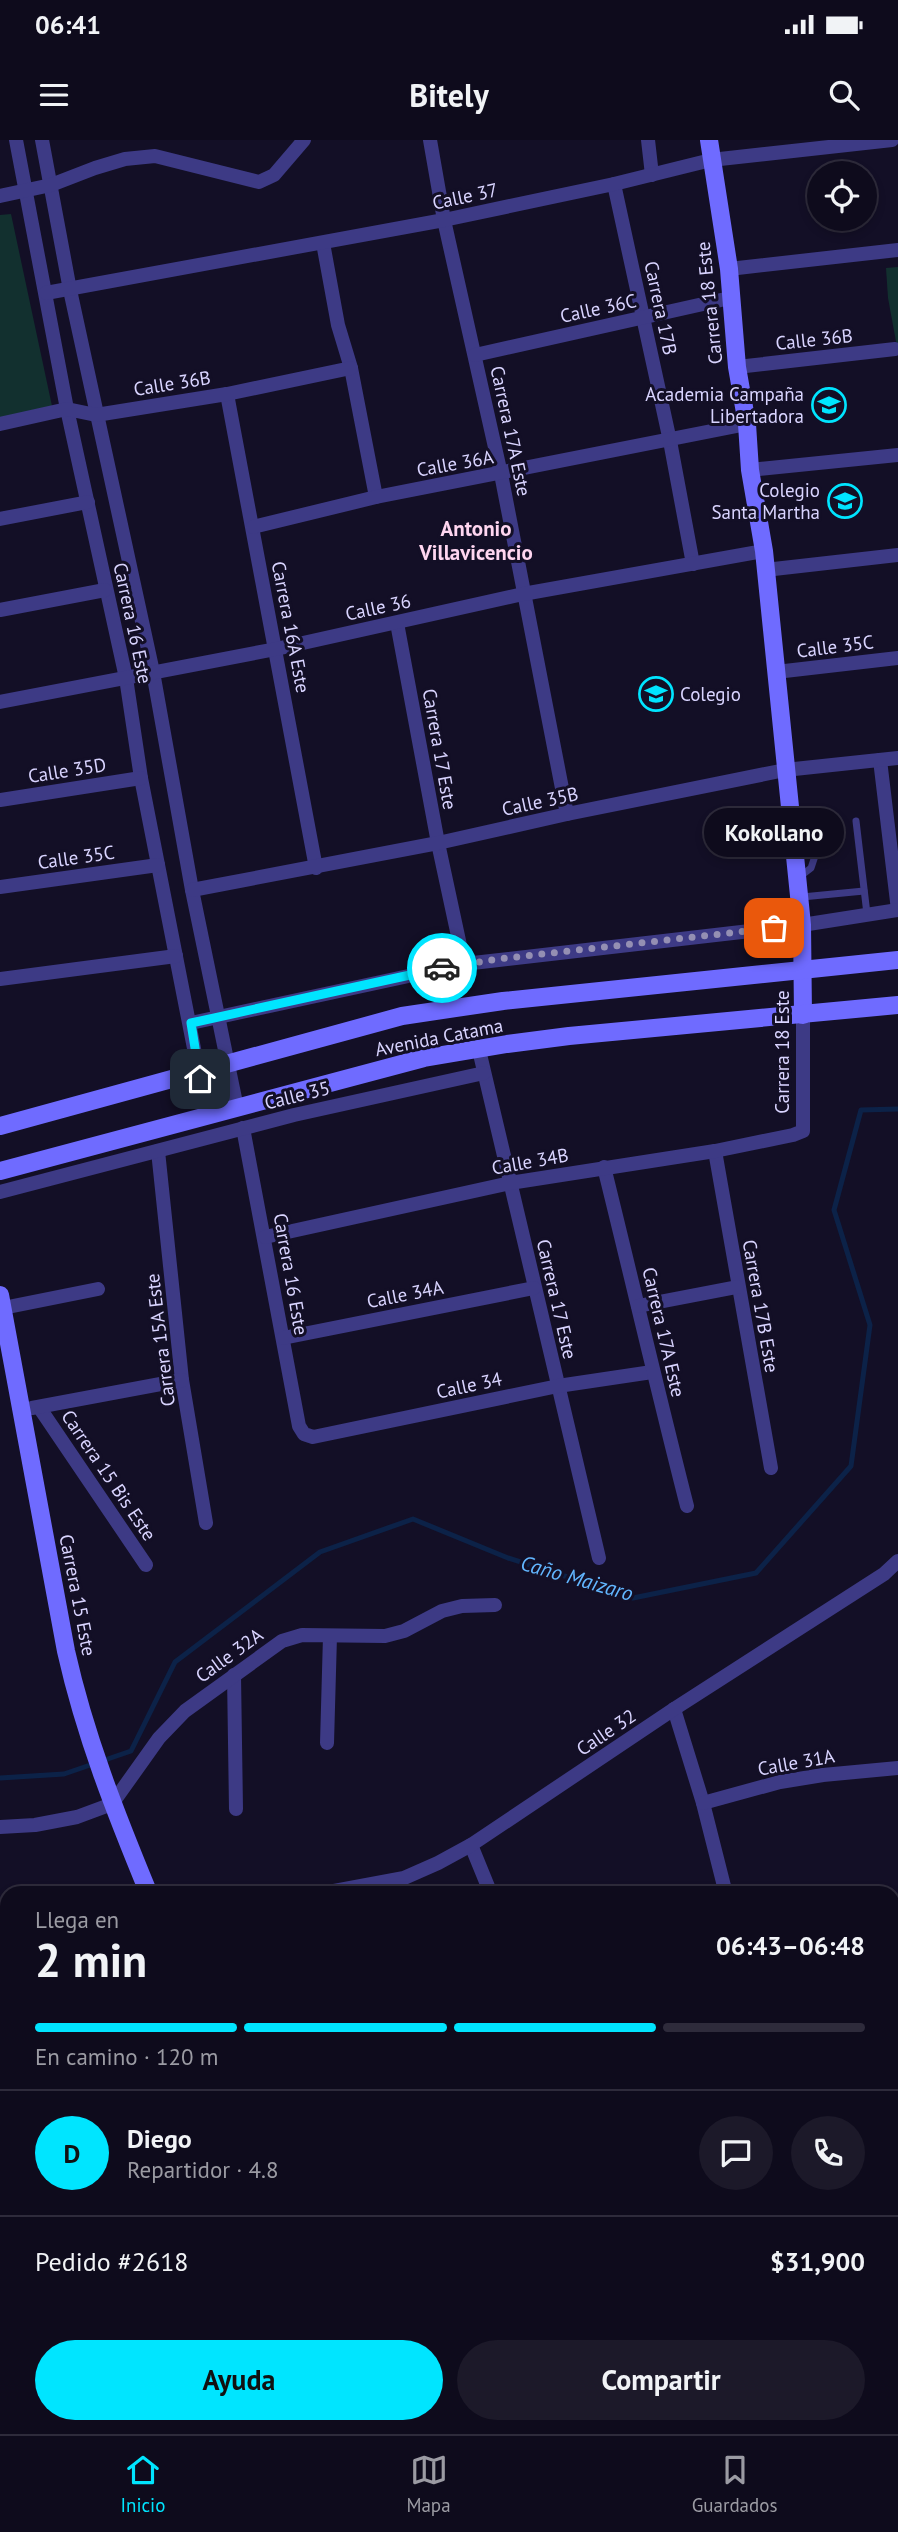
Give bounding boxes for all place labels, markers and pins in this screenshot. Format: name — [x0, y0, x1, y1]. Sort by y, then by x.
place label: Academia Campaña Libertadora — [645, 382, 804, 428]
school or university icon: Academia Campaña Libertadora — [810, 386, 848, 424]
place label: Colegio Santa Martha — [711, 478, 820, 524]
school or university icon: Colegio Santa Martha — [826, 482, 864, 520]
school or university icon: Colegio — [637, 675, 675, 713]
place label: Colegio — [680, 682, 741, 706]
callout: Kokollano — [704, 809, 844, 858]
pin — [744, 898, 804, 958]
pin — [170, 1049, 230, 1109]

